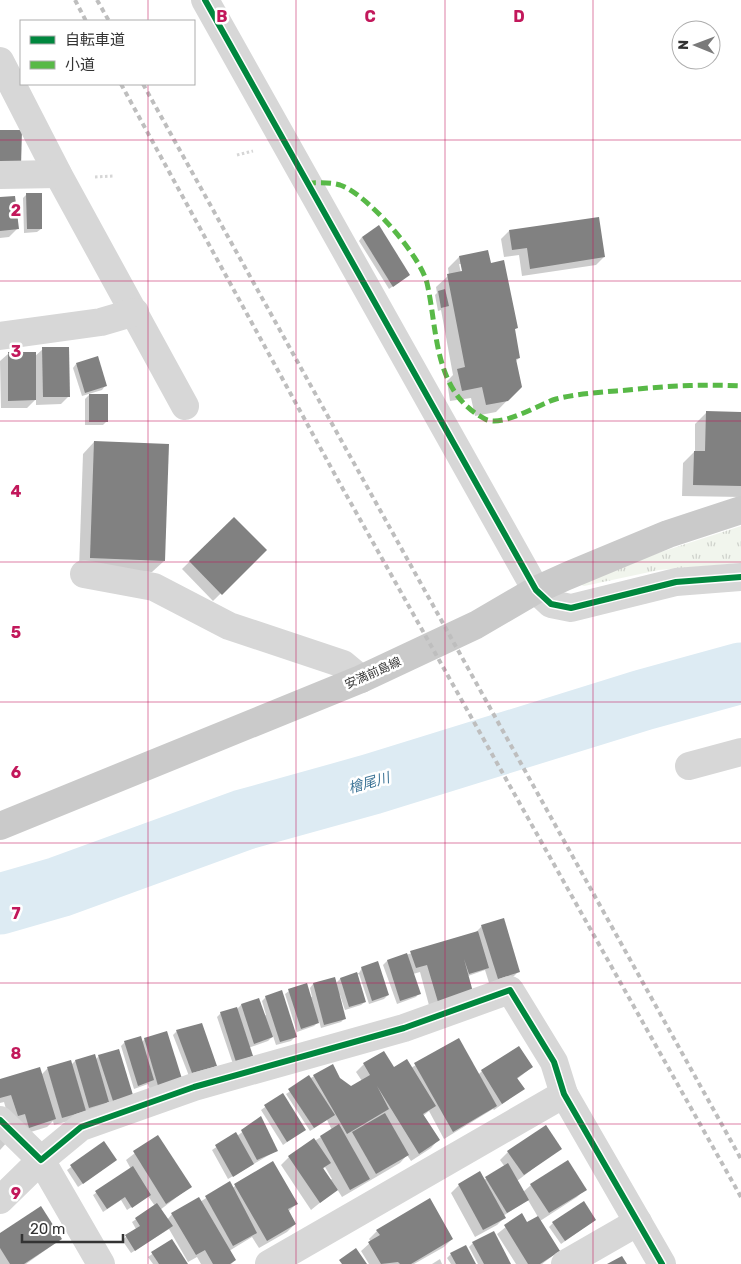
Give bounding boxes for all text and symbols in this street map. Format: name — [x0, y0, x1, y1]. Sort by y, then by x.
text: B — [216, 7, 228, 26]
text: C — [364, 7, 376, 26]
text: D — [513, 7, 525, 26]
legend — [20, 20, 195, 85]
north arrow — [671, 20, 721, 70]
text: 自転車道 — [65, 31, 125, 49]
text: N — [675, 40, 692, 50]
text: 小道 — [65, 56, 95, 74]
text: 2 — [11, 201, 21, 220]
text: 3 — [11, 342, 21, 361]
text: 4 — [11, 482, 22, 501]
text: 5 — [11, 623, 21, 642]
street label: 安満前島線 — [343, 654, 403, 692]
text: 6 — [11, 763, 21, 782]
water label: 檜尾川 — [346, 768, 393, 797]
text: 7 — [11, 904, 21, 923]
text: 8 — [11, 1044, 22, 1063]
text: 9 — [11, 1184, 21, 1203]
scale bar — [22, 1212, 124, 1244]
text: 20 m — [30, 1220, 65, 1238]

